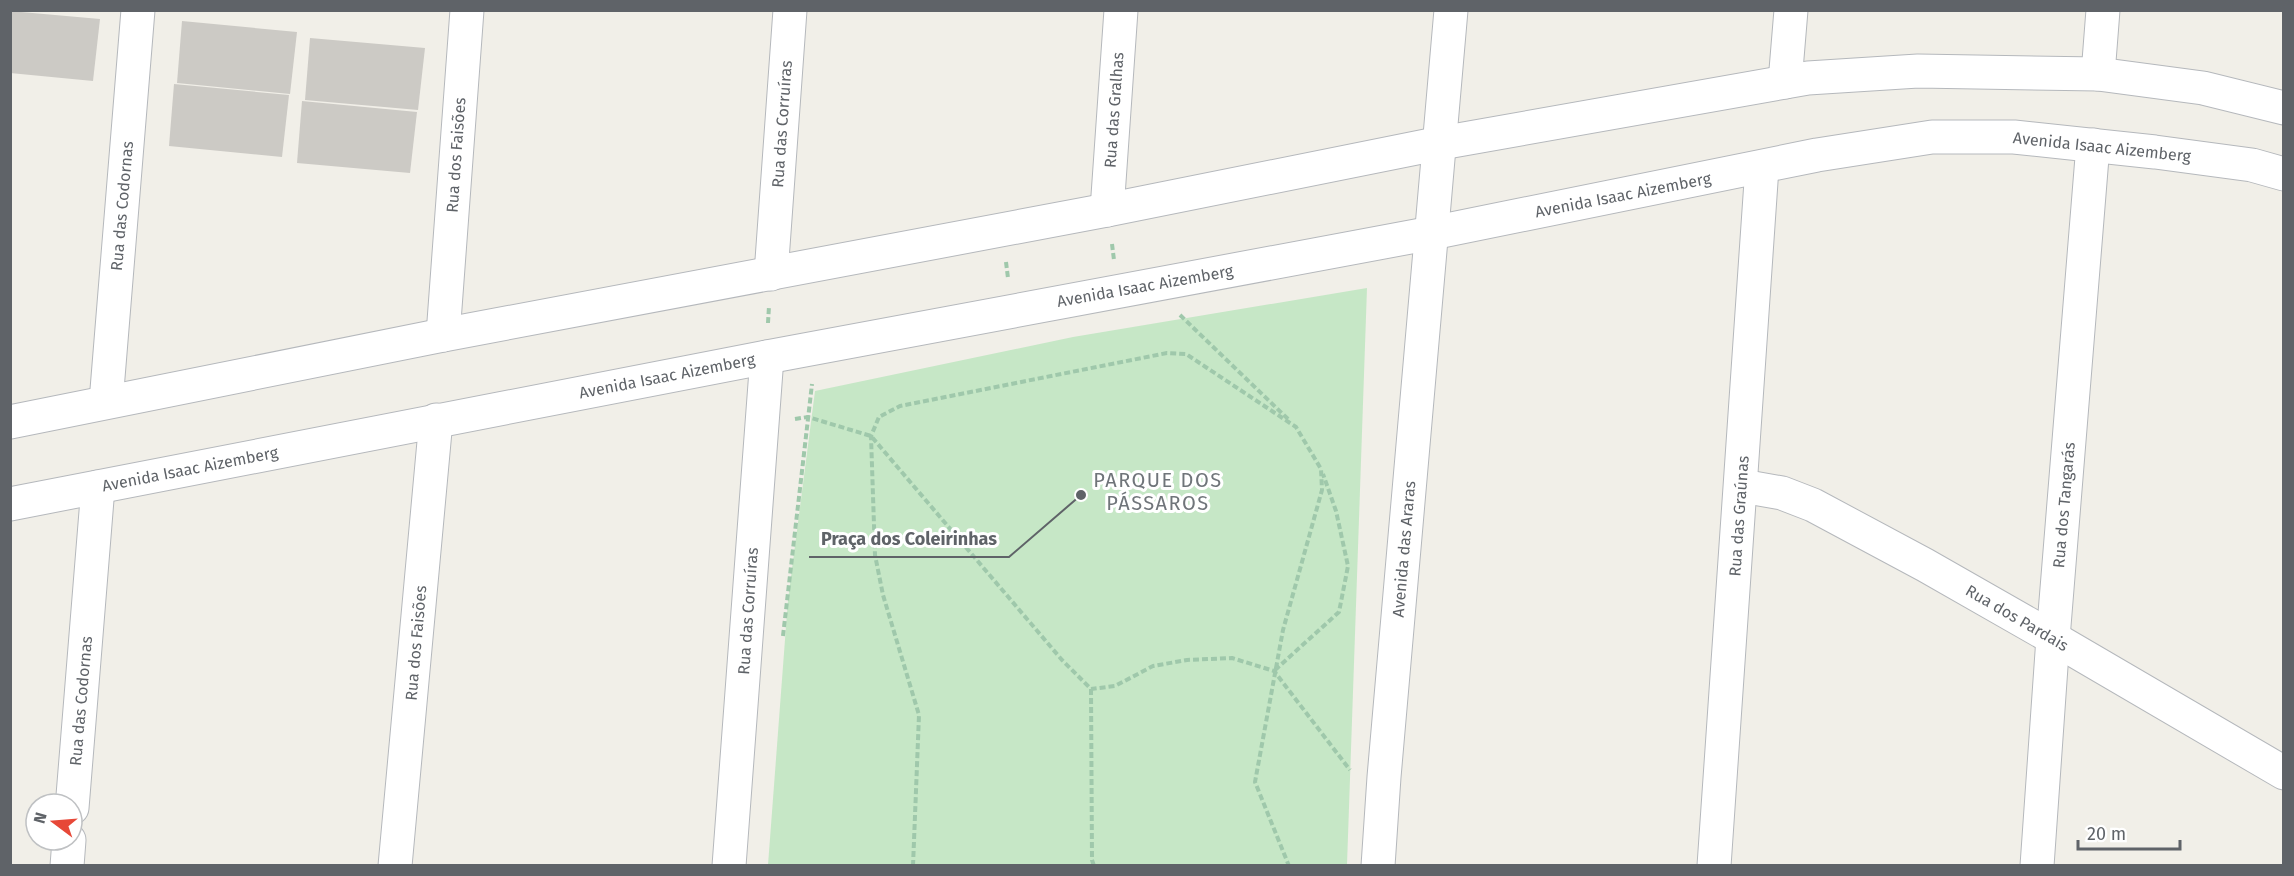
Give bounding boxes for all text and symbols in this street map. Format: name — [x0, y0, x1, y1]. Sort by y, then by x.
street label: Rua das Gralhas — [1100, 51, 1128, 169]
street label: Rua das Corruíras — [768, 60, 796, 188]
street label: Rua dos Faisões — [442, 97, 470, 213]
street label: Avenida Isaac Aizemberg — [2012, 128, 2193, 166]
street label: Rua das Codornas — [107, 140, 137, 272]
street label: Avenida Isaac Aizemberg — [1533, 168, 1713, 221]
street label: Avenida Isaac Aizemberg — [1055, 261, 1235, 311]
street label: Avenida Isaac Aizemberg — [577, 349, 757, 402]
street label: Rua dos Tangarás — [2049, 441, 2079, 569]
street label: Avenida Isaac Aizemberg — [100, 442, 280, 495]
street label: Rua das Graúnas — [1725, 455, 1753, 577]
district label: PARQUE DOS PÁSSAROS — [1093, 468, 1223, 515]
street label: Avenida das Araras — [1389, 480, 1419, 618]
callout: Praça dos Coleirinhas — [809, 521, 1009, 557]
text: Praça dos Coleirinhas — [821, 528, 997, 550]
street label: Rua das Corruíras — [734, 547, 762, 675]
street label: Rua dos Pardais — [1962, 581, 2072, 655]
street label: Rua dos Faisões — [401, 585, 431, 701]
street label: Rua das Codornas — [66, 635, 96, 767]
north arrow — [24, 792, 84, 852]
text: N — [29, 810, 51, 826]
scale bar — [2078, 813, 2180, 851]
text: 20 m — [2087, 823, 2126, 845]

